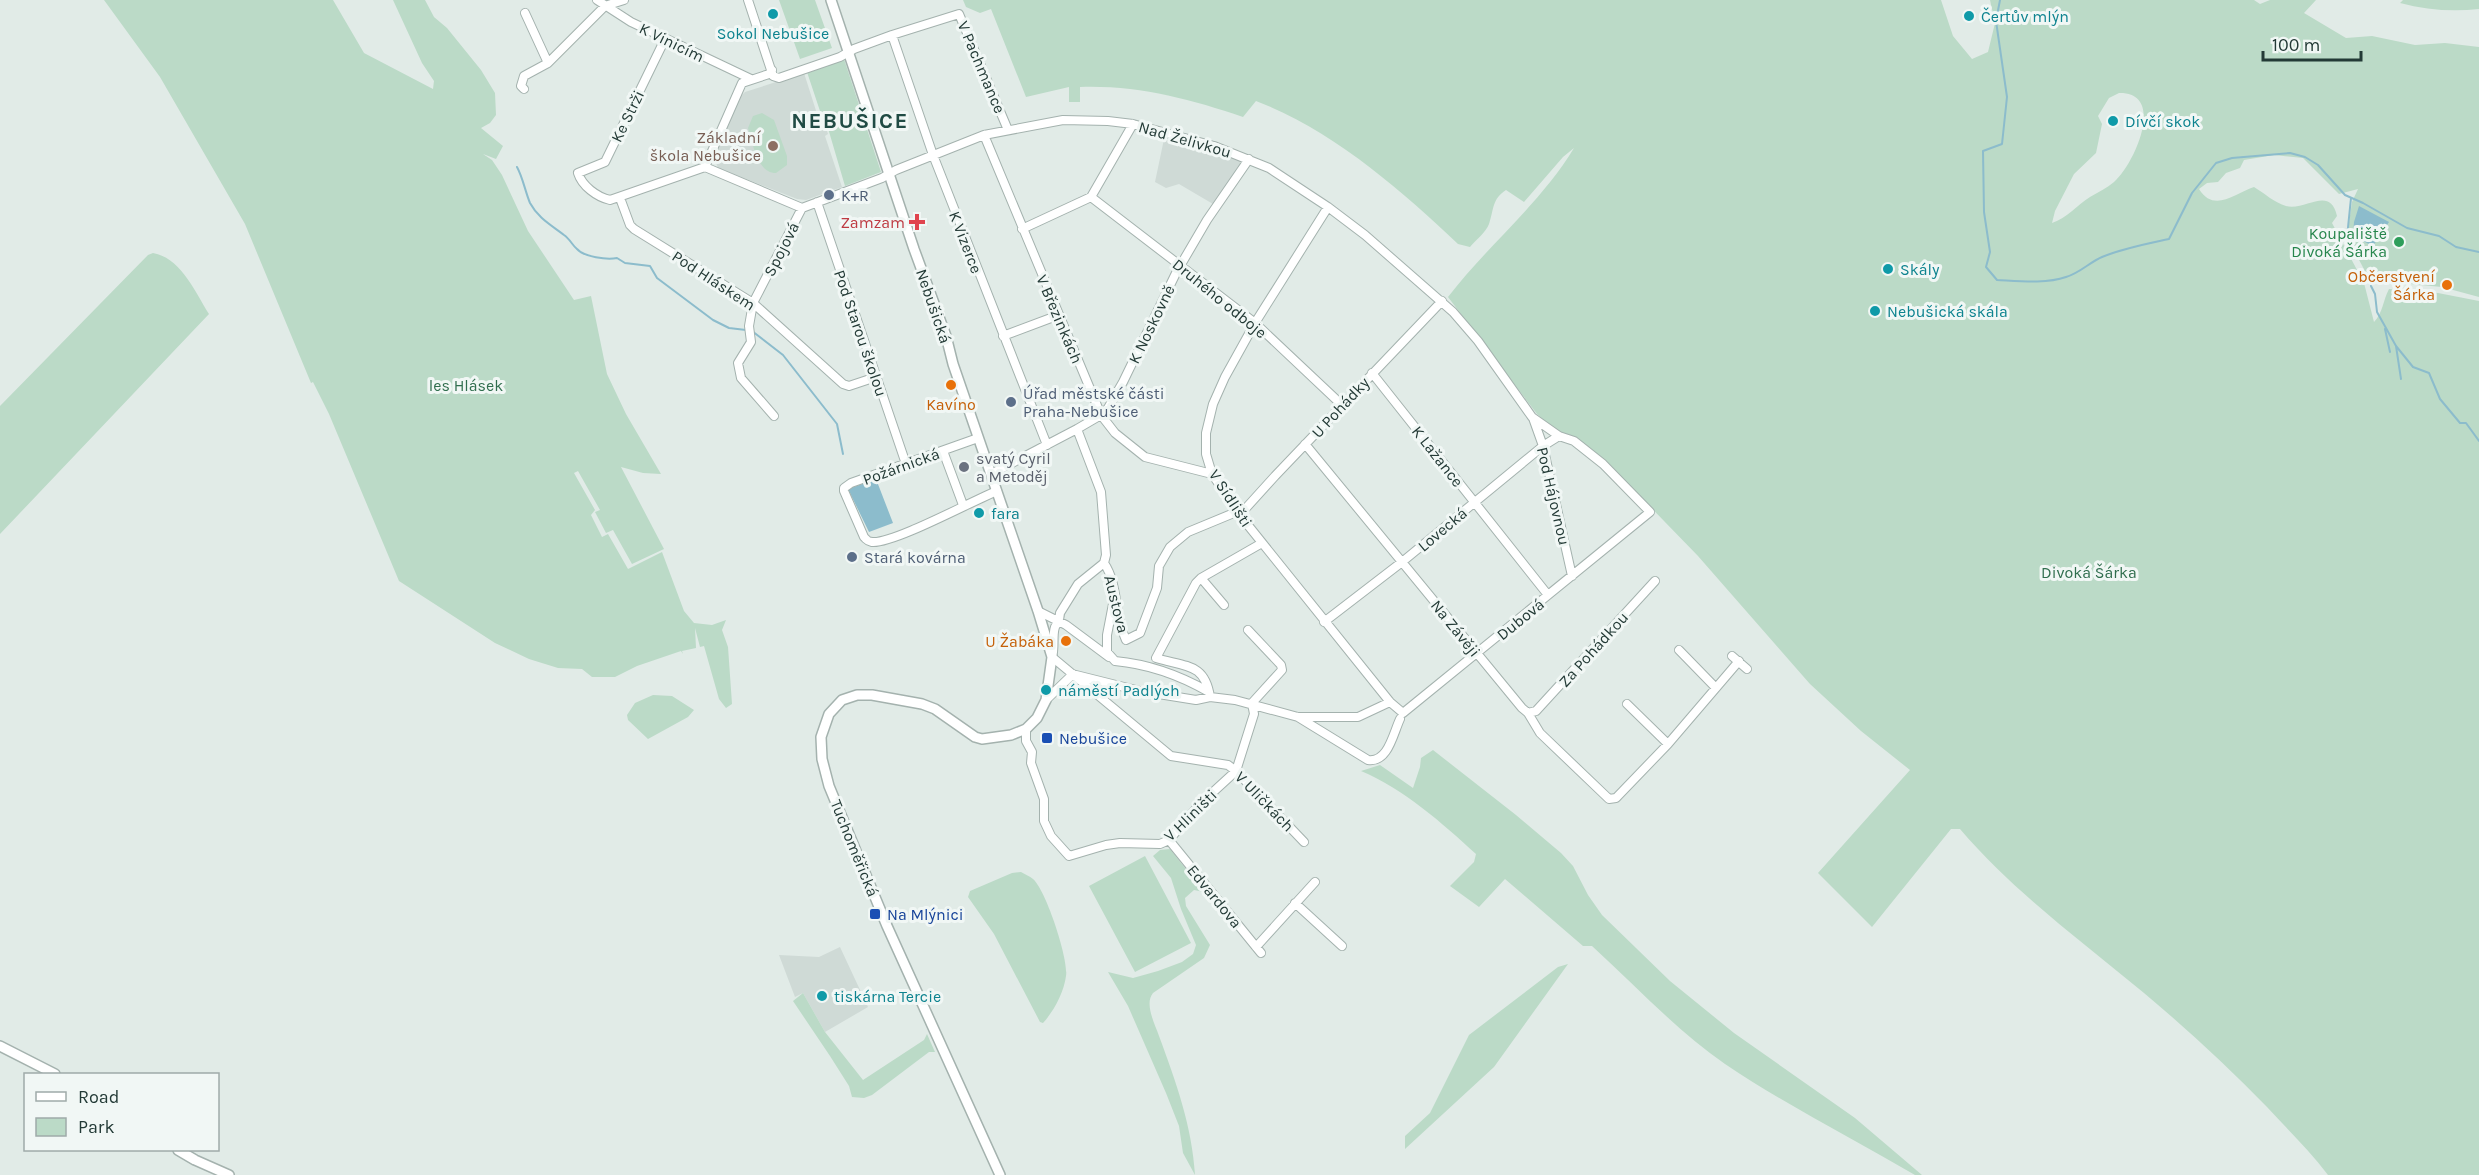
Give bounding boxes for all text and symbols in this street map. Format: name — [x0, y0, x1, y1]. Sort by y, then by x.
marker: Sokol Nebušice — [766, 7, 780, 21]
place label: Čertův mlýn — [1981, 7, 2069, 26]
marker: Čertův mlýn — [1962, 9, 1976, 23]
street label: V Pachmance — [954, 18, 1009, 116]
street label: K Vinicím — [636, 19, 707, 66]
place label: Sokol Nebušice — [717, 24, 829, 43]
scale bar — [2263, 24, 2360, 62]
text: 100 m — [2272, 34, 2320, 56]
street label: Ke Strži — [607, 87, 648, 145]
district label: NEBUŠICE — [791, 107, 909, 134]
place label: Dívčí skok — [2125, 112, 2200, 131]
marker: Dívčí skok — [2106, 114, 2120, 128]
street label: Nad Želivkou — [1136, 117, 1233, 162]
place label: Základní škola Nebušice — [650, 128, 761, 165]
marker: Základní škola Nebušice — [766, 139, 780, 153]
place label: K+R — [841, 186, 869, 205]
marker: K+R — [822, 188, 836, 202]
street label: K Vizerce — [945, 208, 986, 276]
place label: Zamzam — [840, 213, 905, 232]
marker: Zamzam — [910, 215, 924, 229]
street label: Spojová — [760, 219, 803, 280]
place label: Koupaliště Divoká Šárka — [2291, 224, 2387, 261]
marker: Koupaliště Divoká Šárka — [2392, 235, 2406, 249]
street label: Pod Hláskem — [669, 246, 759, 314]
street label: Druhého odboje — [1169, 255, 1271, 342]
place label: Skály — [1900, 260, 1940, 279]
marker: Skály — [1881, 262, 1895, 276]
street label: Nebušická — [912, 266, 955, 346]
street label: Pod Starou školou — [830, 267, 891, 399]
place label: Občerstvení Šárka — [2348, 267, 2435, 304]
street label: V Březinkách — [1032, 272, 1087, 366]
marker: Občerstvení Šárka — [2440, 278, 2454, 292]
street label: K Noskovně — [1124, 282, 1179, 367]
place label: Nebušická skála — [1887, 302, 2008, 321]
marker: Nebušická skála — [1868, 304, 1882, 318]
street label: U Pohádky — [1308, 373, 1374, 442]
park label: les Hlásek — [429, 376, 503, 395]
marker: Kavíno — [944, 378, 958, 392]
place label: Úřad městské části Praha-Nebušice — [1023, 384, 1165, 421]
place label: Kavíno — [926, 395, 976, 414]
marker: Úřad městské části Praha-Nebušice — [1004, 395, 1018, 409]
street label: K Lažance — [1408, 422, 1467, 491]
street label: Požárnická — [860, 444, 942, 489]
street label: Pod Hájovnou — [1533, 445, 1574, 547]
place label: svatý Cyril a Metoděj — [976, 449, 1051, 486]
marker: svatý Cyril a Metoděj — [957, 460, 971, 474]
street label: V Sídlišti — [1205, 466, 1256, 531]
street label: Lovecká — [1414, 503, 1471, 555]
place label: fara — [991, 504, 1020, 523]
marker: fara — [972, 506, 986, 520]
place label: Stará kovárna — [864, 548, 966, 567]
marker: Stará kovárna — [845, 550, 859, 564]
park label: Divoká Šárka — [2041, 563, 2137, 582]
street label: Austova — [1100, 573, 1133, 635]
street label: Dubová — [1493, 595, 1548, 644]
street label: Na Závěji — [1427, 596, 1484, 661]
street label: Za Pohádkou — [1555, 608, 1632, 691]
place label: U Žabáka — [985, 632, 1054, 651]
marker: U Žabáka — [1059, 634, 1073, 648]
place label: náměstí Padlých — [1058, 681, 1180, 700]
marker: náměstí Padlých — [1039, 683, 1053, 697]
place label: Nebušice — [1059, 729, 1127, 748]
marker: Nebušice — [1040, 731, 1054, 745]
street label: V Uličkách — [1231, 767, 1298, 835]
street label: V Hliništi — [1160, 785, 1221, 845]
street label: Tuchoměřická — [826, 797, 883, 900]
street label: Edvardova — [1183, 861, 1246, 932]
place label: Na Mlýnici — [887, 905, 963, 924]
marker: Na Mlýnici — [868, 907, 882, 921]
place label: tiskárna Tercie — [834, 987, 941, 1006]
marker: tiskárna Tercie — [815, 989, 829, 1003]
legend — [24, 1073, 219, 1151]
text: Road — [78, 1086, 119, 1108]
text: Park — [78, 1116, 115, 1138]

